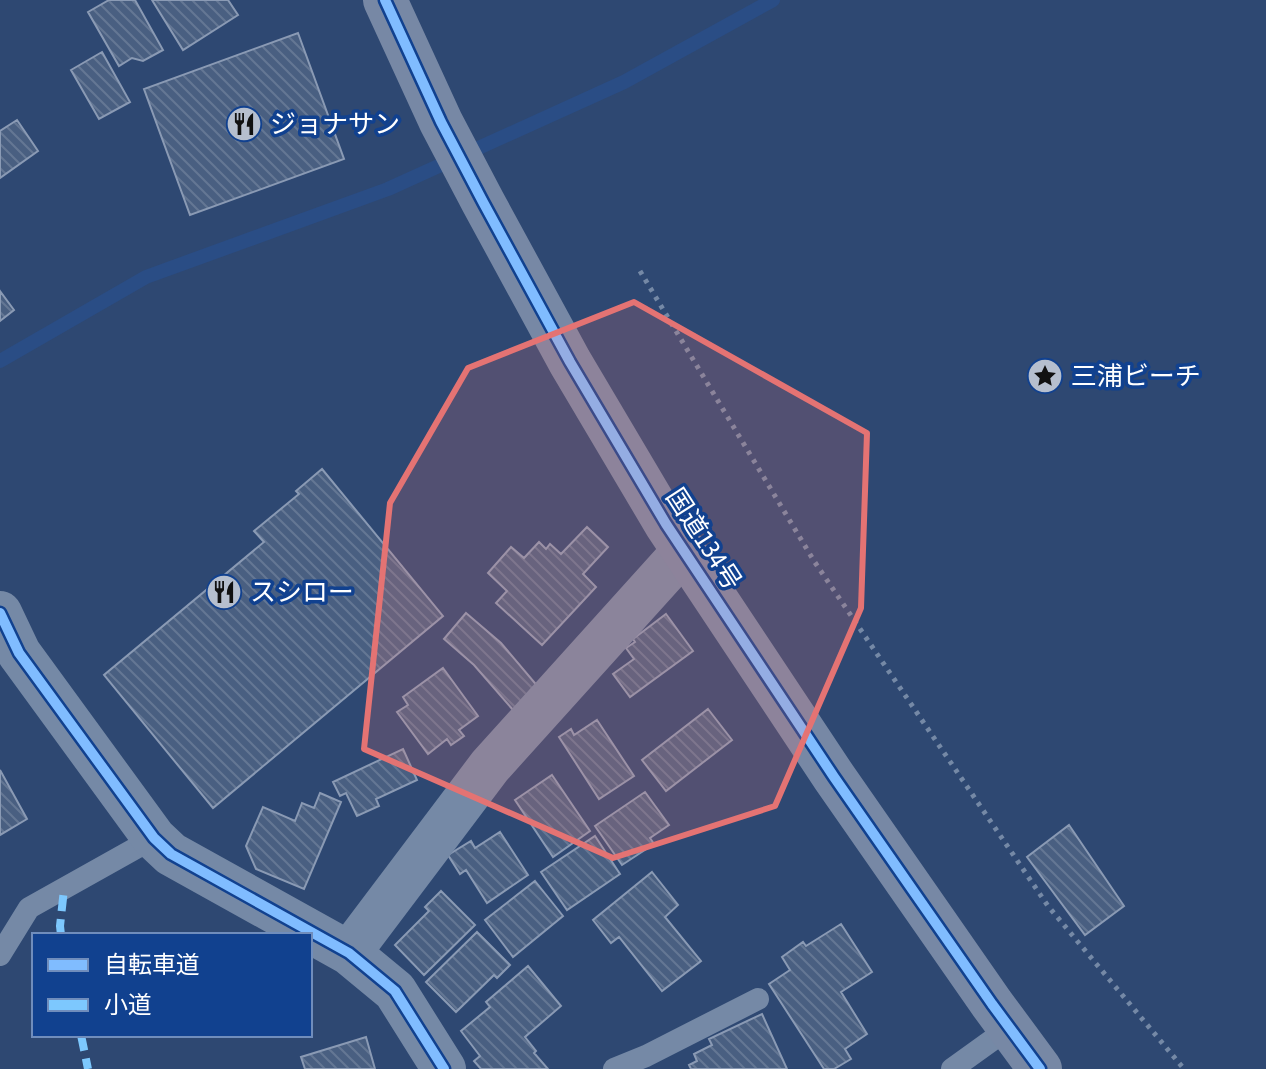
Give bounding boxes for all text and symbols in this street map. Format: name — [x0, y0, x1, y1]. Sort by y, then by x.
restaurant icon: ジョナサン — [225, 105, 263, 143]
place label: ジョナサン — [270, 109, 400, 139]
place icon: 三浦ビーチ — [1026, 357, 1064, 395]
place label: 三浦ビーチ — [1071, 361, 1201, 391]
street label: 国道134号 — [660, 483, 748, 595]
restaurant icon: スシロー — [205, 573, 243, 611]
place label: スシロー — [250, 577, 354, 607]
legend — [32, 933, 312, 1037]
text: 自転車道 — [104, 951, 200, 978]
text: 小道 — [104, 991, 152, 1018]

